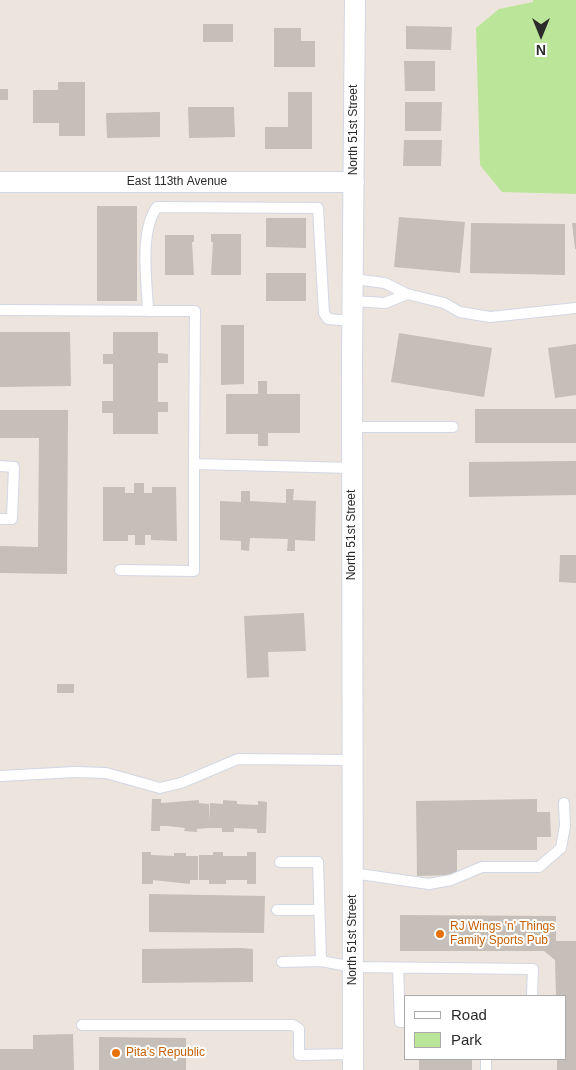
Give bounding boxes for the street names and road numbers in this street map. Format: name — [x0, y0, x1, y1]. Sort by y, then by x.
street label: North 51st Street — [347, 85, 361, 175]
street label: East 113th Avenue — [127, 175, 227, 189]
street label: North 51st Street — [345, 490, 359, 580]
street label: North 51st Street — [346, 895, 360, 985]

